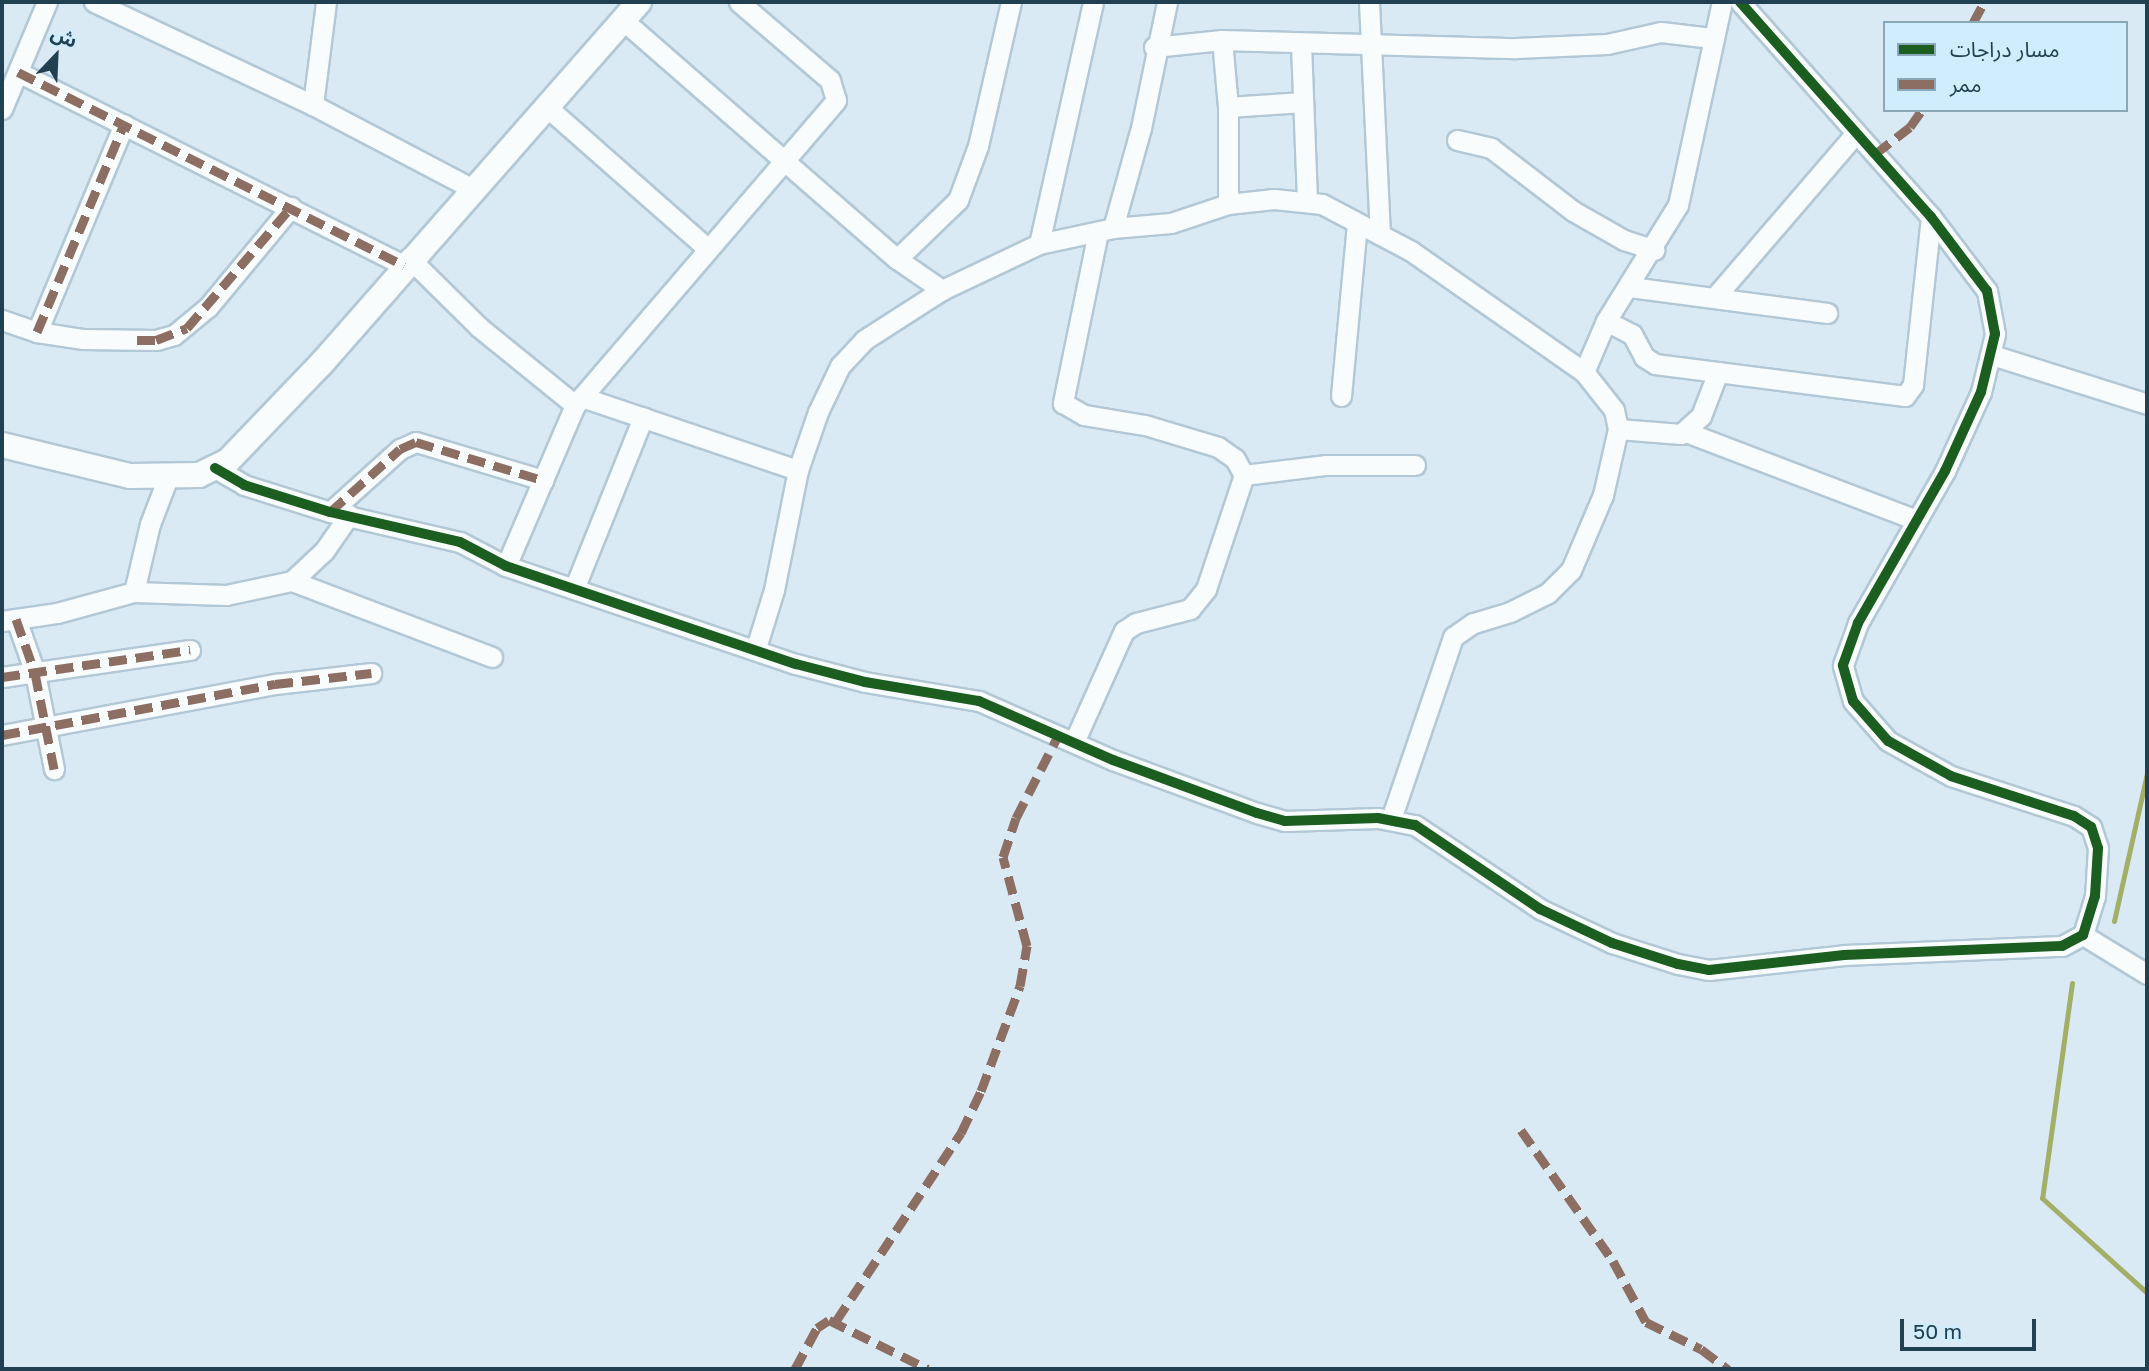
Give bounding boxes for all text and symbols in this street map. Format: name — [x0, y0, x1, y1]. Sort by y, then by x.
north arrow — [21, 21, 91, 91]
text: ش — [48, 21, 81, 52]
legend — [1883, 21, 2128, 112]
text: مسار دراجات — [1950, 36, 2059, 62]
text: ممر — [1950, 71, 1981, 97]
scale bar — [1904, 1304, 2040, 1348]
text: 50 m — [1913, 1318, 1962, 1344]

